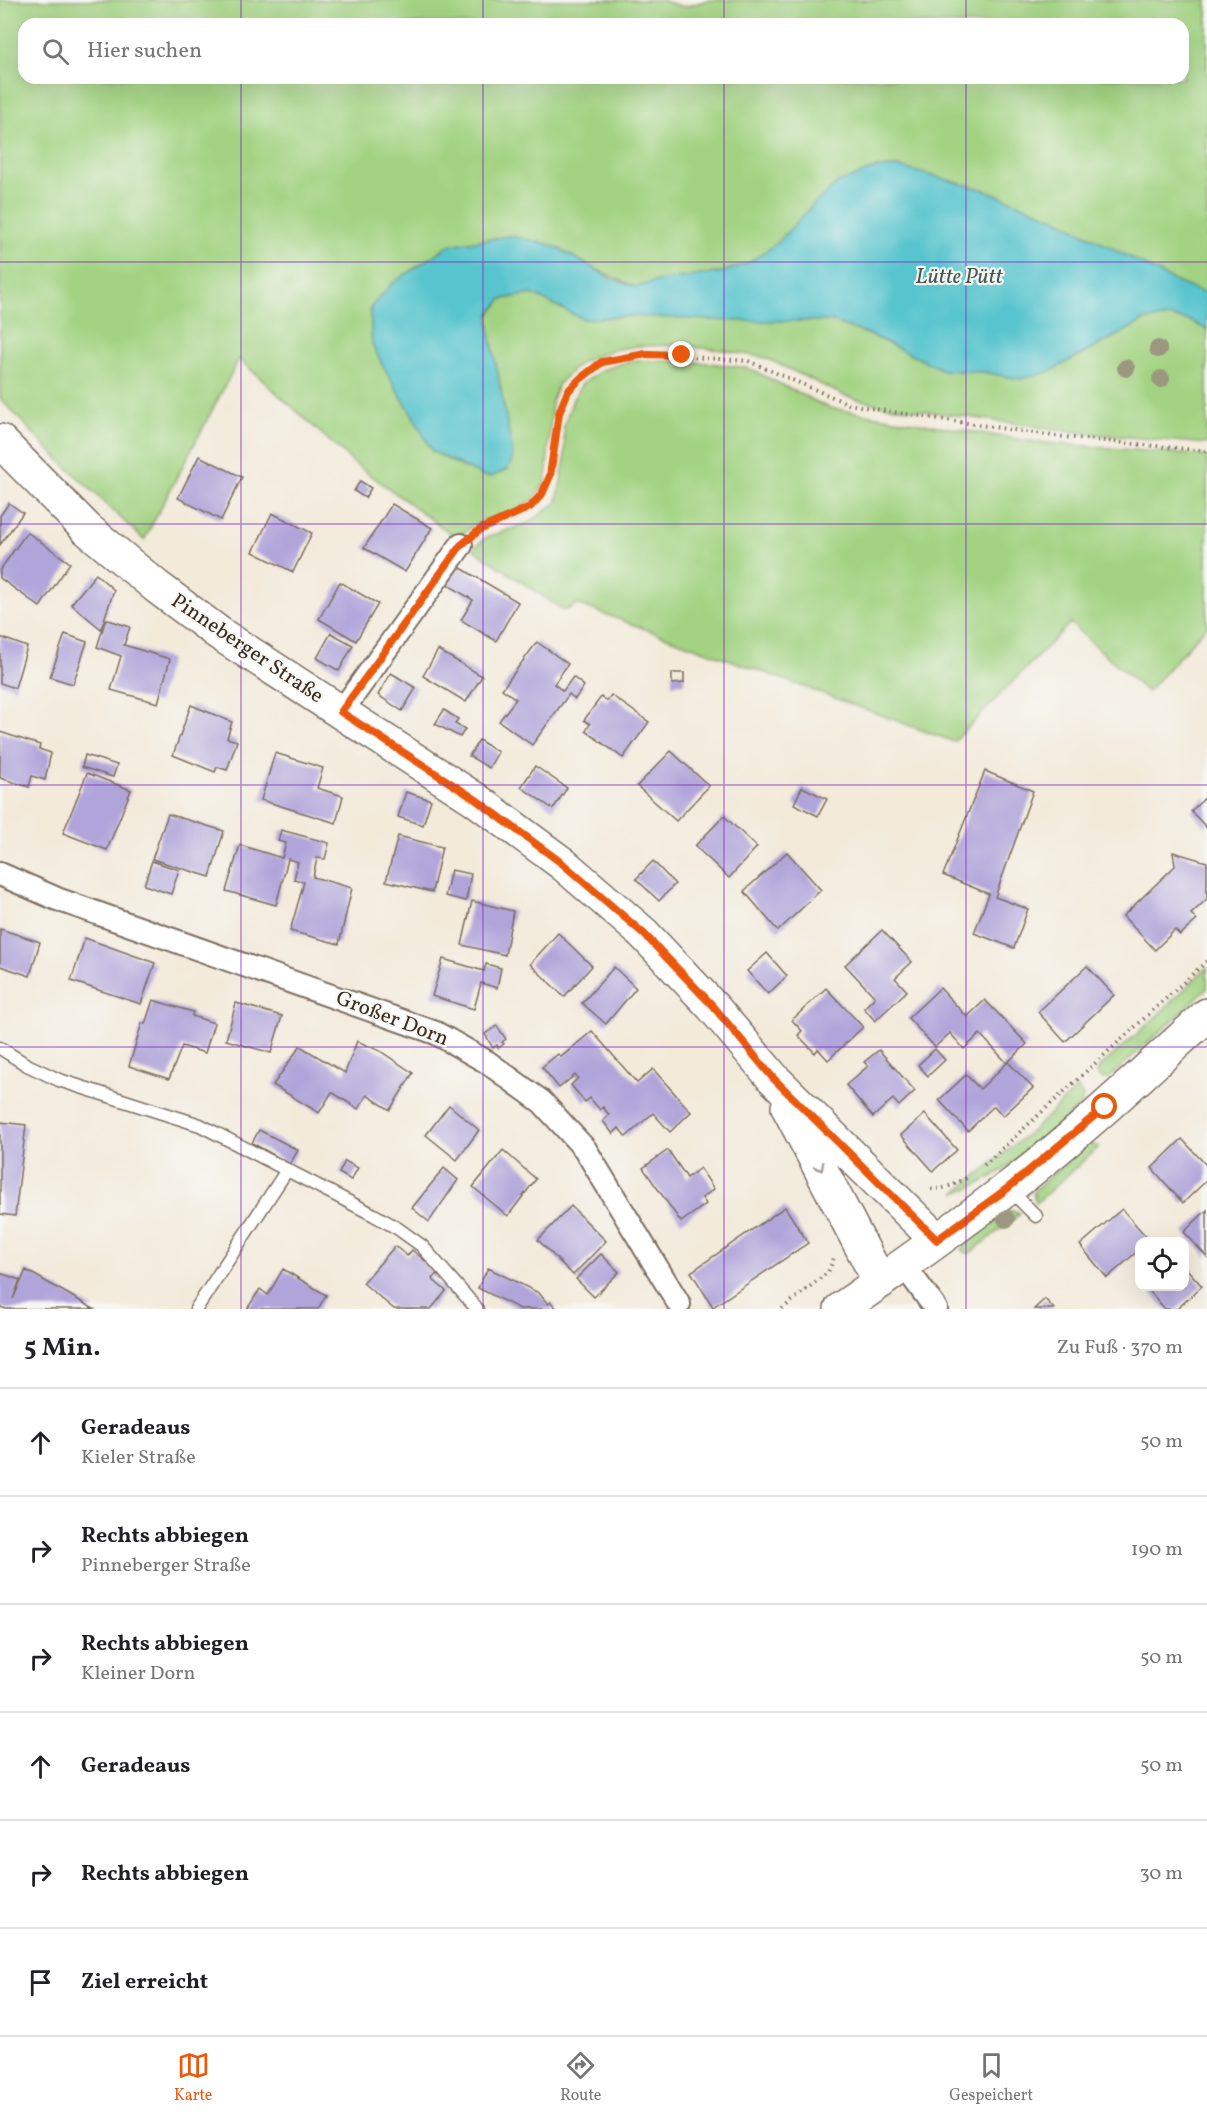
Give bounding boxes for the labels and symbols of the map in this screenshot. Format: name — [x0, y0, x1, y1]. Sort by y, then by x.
water label: Lütte Pütt — [915, 262, 1003, 293]
route end — [668, 341, 694, 367]
street label: Pinneberger Straße — [165, 587, 329, 711]
street label: Großer Dorn — [331, 984, 453, 1054]
route start — [1091, 1093, 1117, 1119]
one-way arrow — [813, 1161, 824, 1172]

